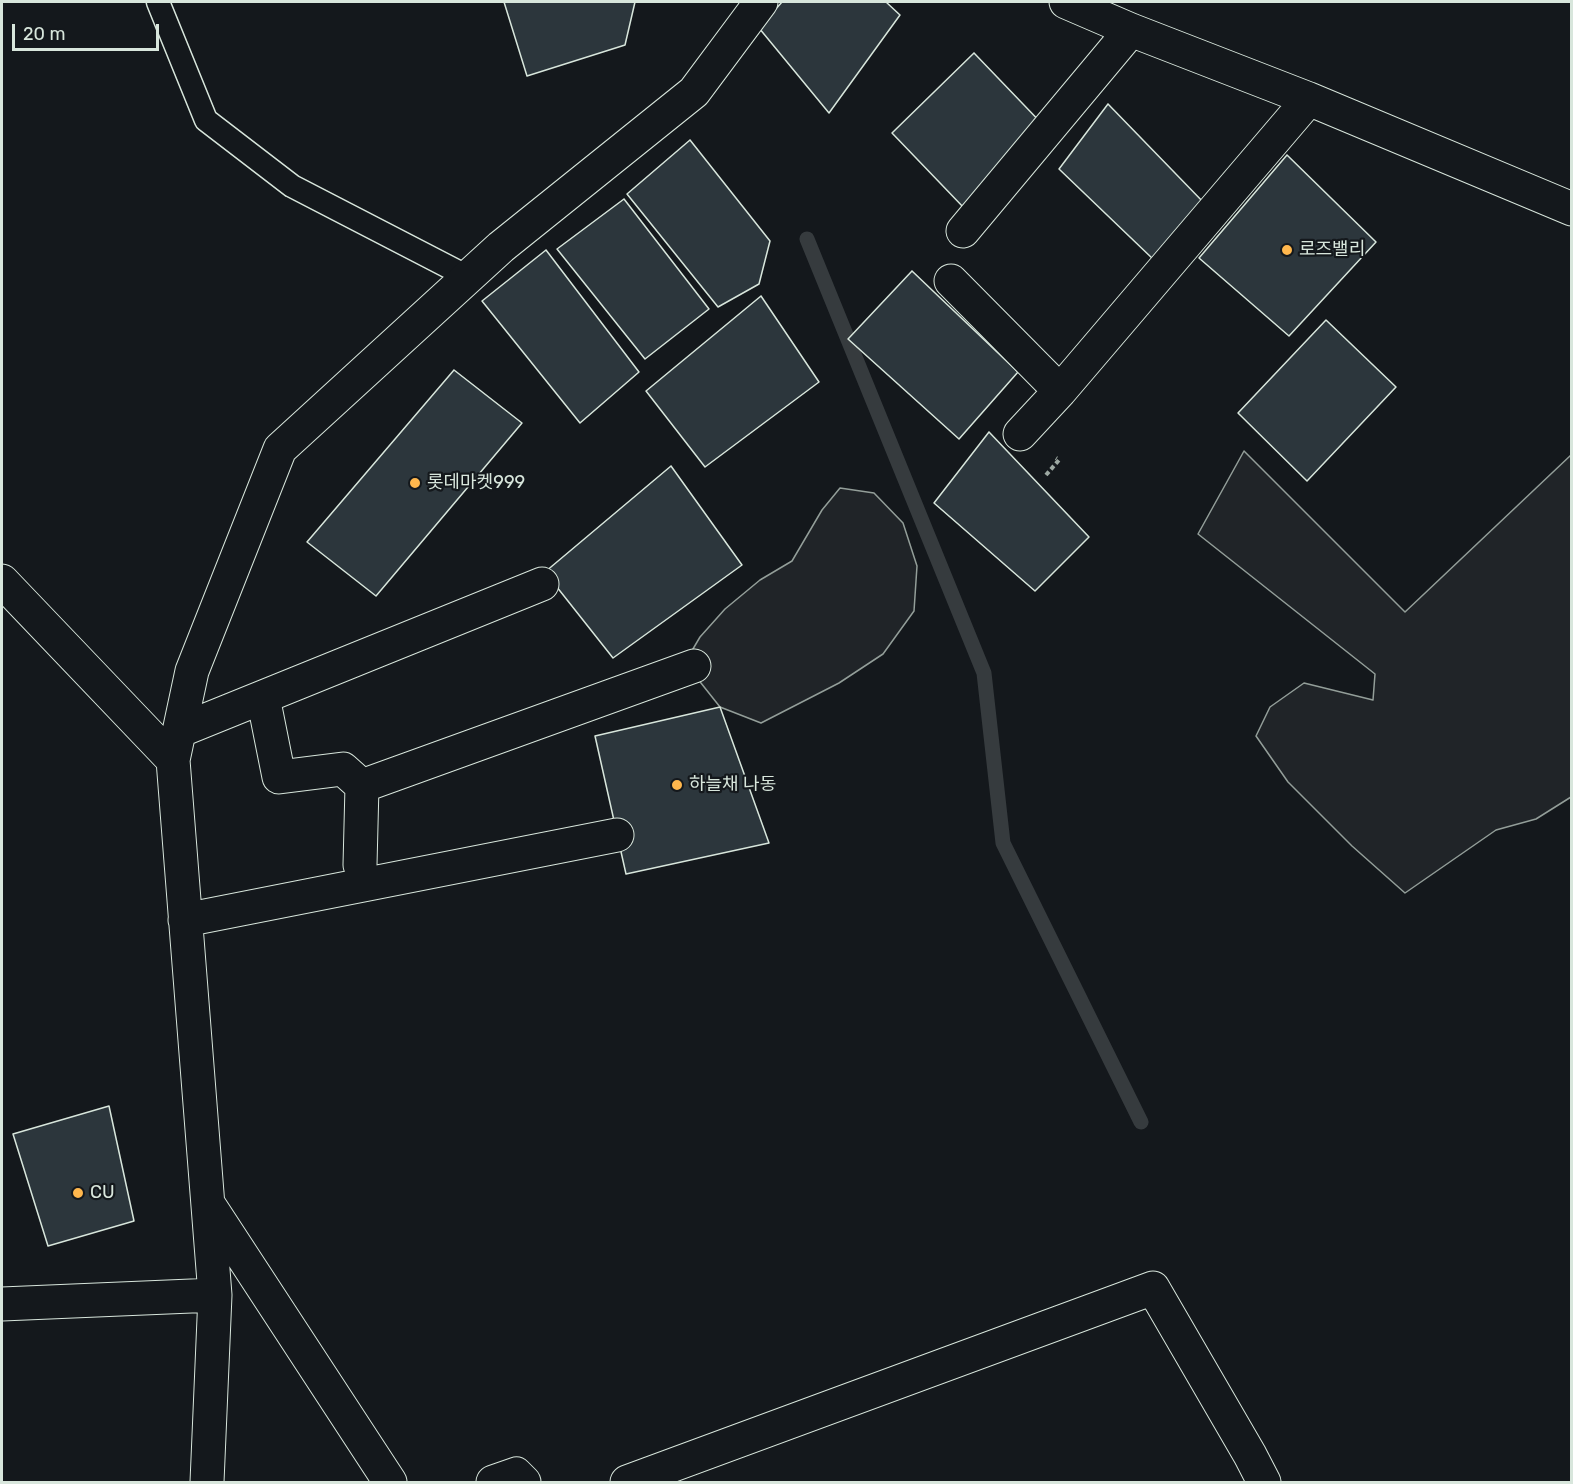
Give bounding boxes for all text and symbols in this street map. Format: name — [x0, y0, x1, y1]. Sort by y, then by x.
scale bar — [15, 12, 162, 50]
text: 20 m — [23, 23, 65, 45]
place label: 로즈밸리 — [1299, 239, 1365, 261]
marker: 로즈밸리 — [1280, 243, 1294, 257]
place label: 롯데마켓999 — [427, 472, 525, 494]
marker: 롯데마켓999 — [408, 476, 422, 490]
place label: 하늘채 나동 — [689, 774, 776, 796]
marker: 하늘채 나동 — [670, 778, 684, 792]
place label: CU — [90, 1182, 115, 1204]
marker: CU — [71, 1186, 85, 1200]

